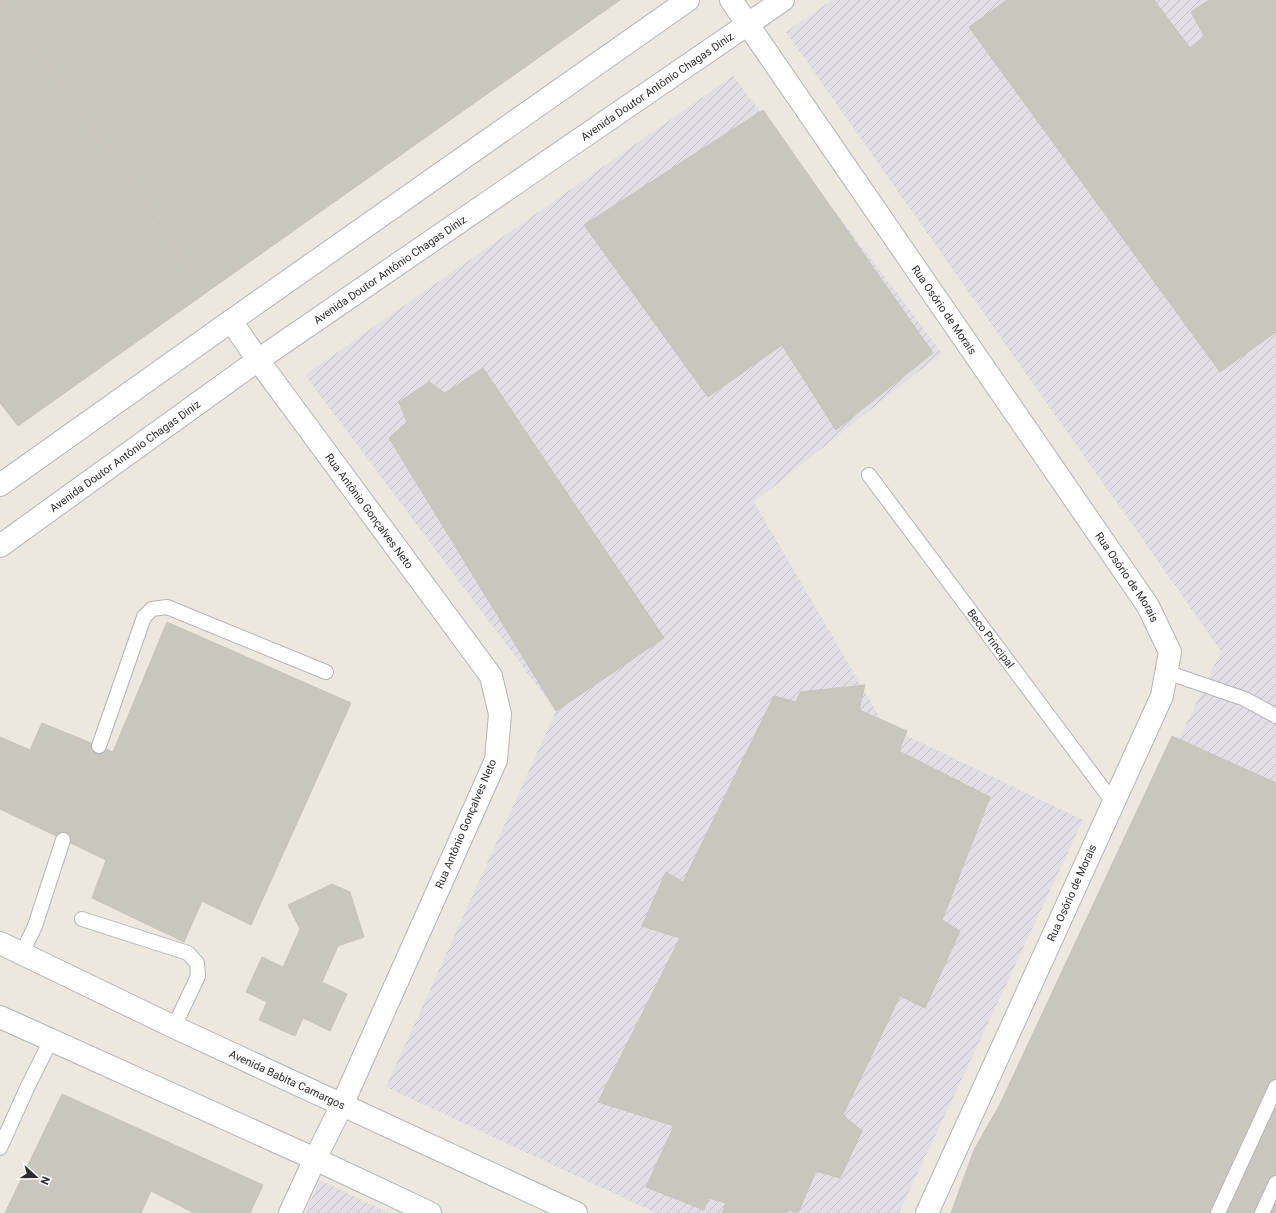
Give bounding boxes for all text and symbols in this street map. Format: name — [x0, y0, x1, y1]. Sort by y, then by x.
street label: Avenida Doutor Antônio Chagas Diniz — [578, 29, 736, 143]
street label: Avenida Doutor Antônio Chagas Diniz — [311, 212, 469, 326]
street label: Rua Osório de Morais — [909, 263, 979, 357]
street label: Avenida Doutor Antônio Chagas Diniz — [47, 397, 203, 515]
street label: Rua Antônio Gonçalves Neto — [323, 451, 416, 571]
street label: Rua Osório de Morais — [1093, 530, 1161, 624]
street label: Beco Principal — [965, 606, 1017, 671]
street label: Rua Antônio Gonçalves Neto — [433, 757, 499, 891]
street label: Rua Osório de Morais — [1045, 842, 1099, 944]
street label: Avenida Babita Camargos — [227, 1047, 348, 1112]
north arrow — [16, 1157, 56, 1197]
text: N — [37, 1174, 52, 1187]

